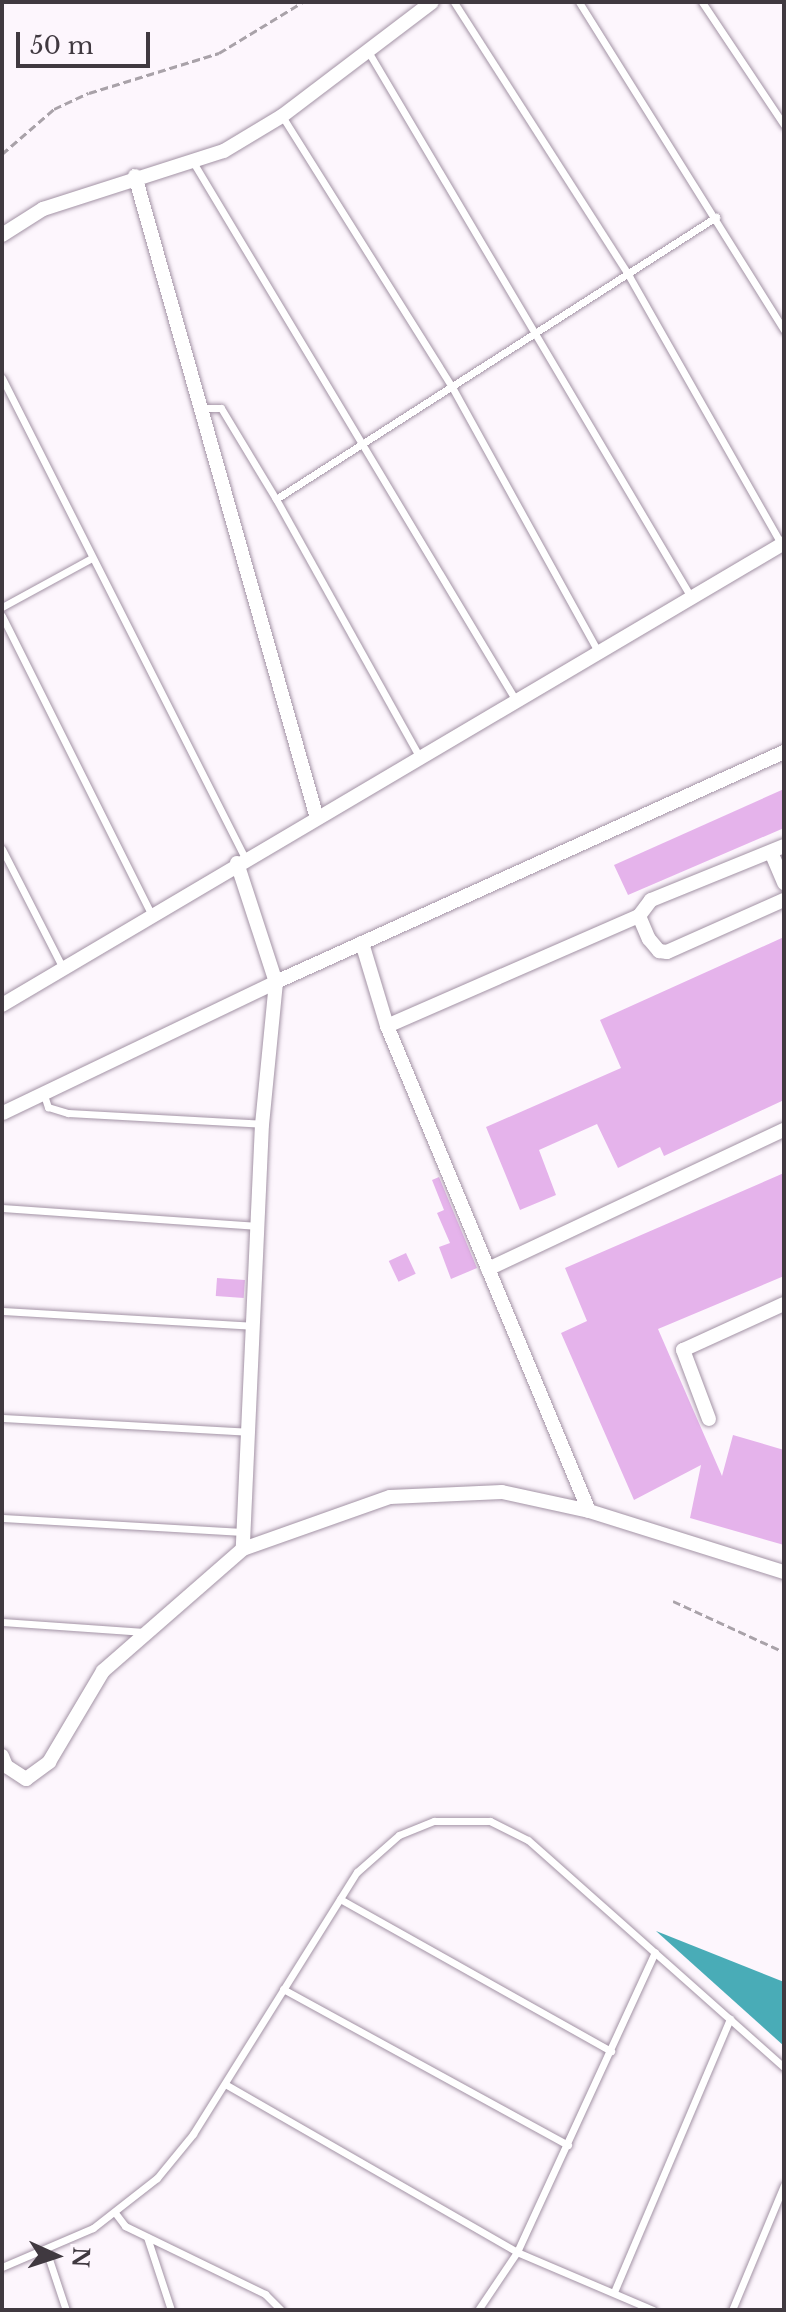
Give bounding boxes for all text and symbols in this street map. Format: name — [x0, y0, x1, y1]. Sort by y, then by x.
scale bar — [20, 16, 154, 66]
text: 50 m — [30, 31, 93, 60]
north arrow — [16, 2216, 96, 2296]
text: N — [66, 2246, 94, 2268]

